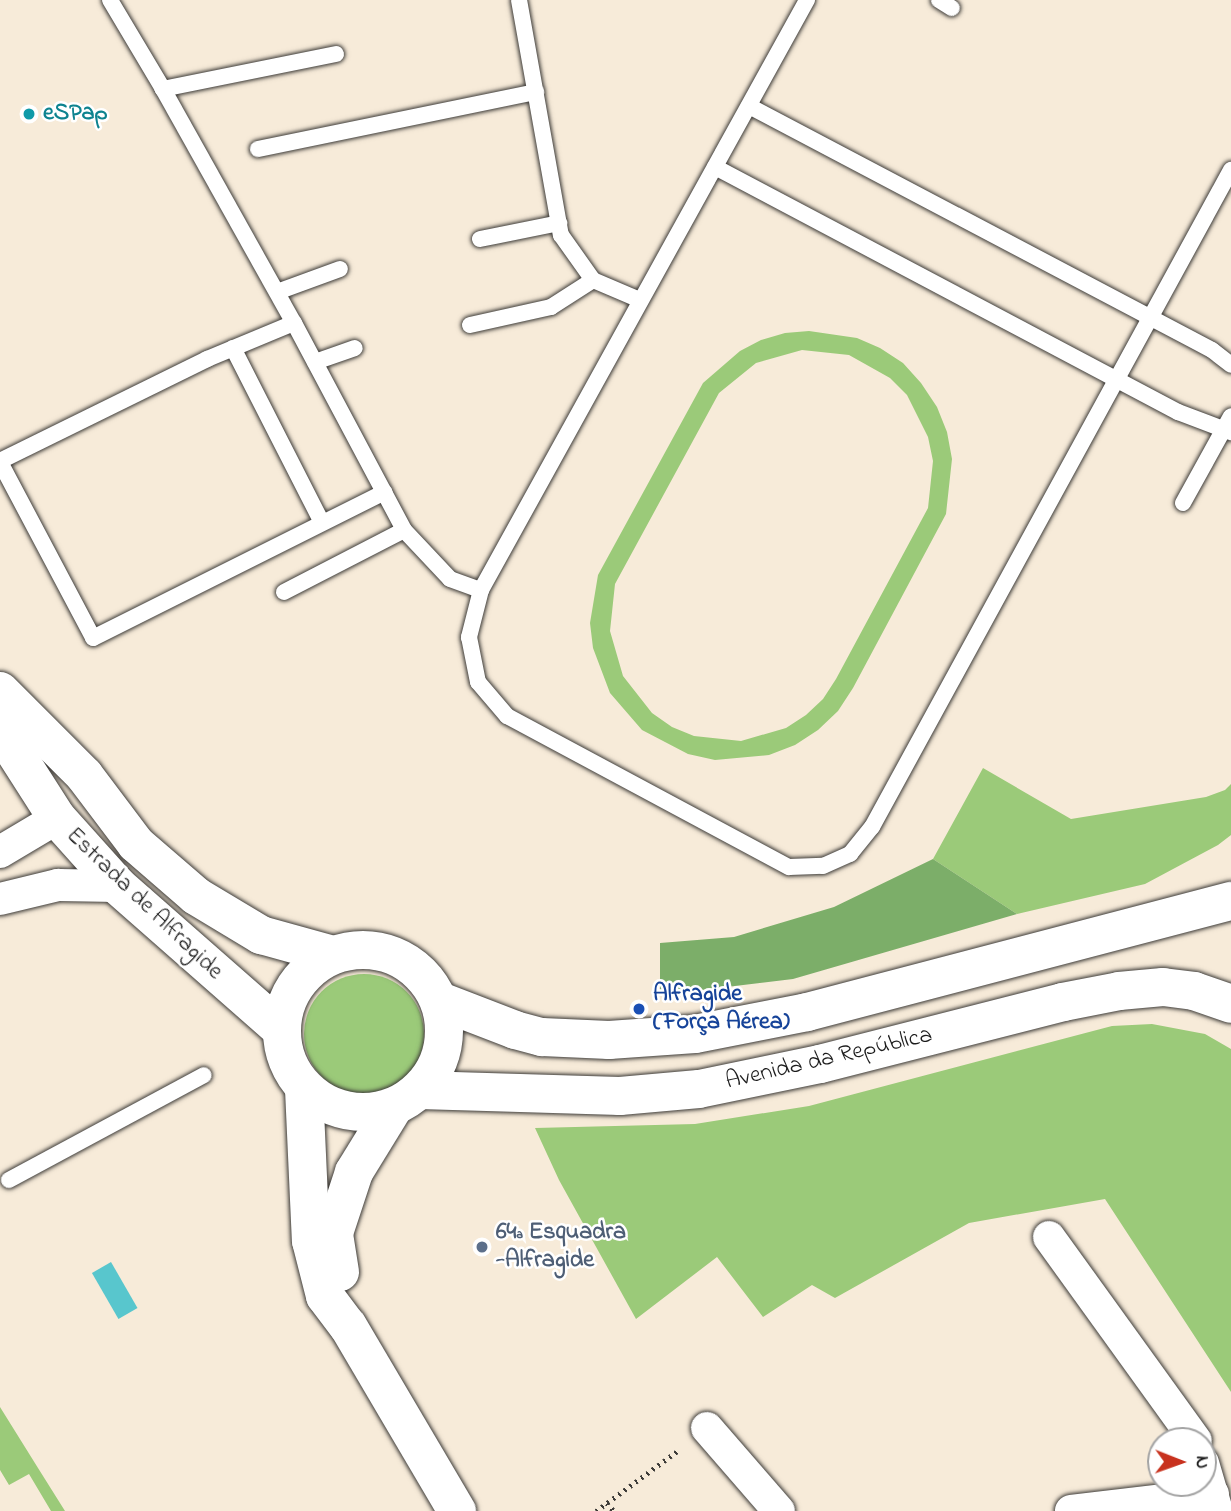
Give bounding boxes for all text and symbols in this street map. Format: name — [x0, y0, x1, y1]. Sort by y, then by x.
place label: eSPap — [43, 100, 108, 128]
marker: eSPap — [21, 106, 37, 122]
street label: Estrada de Alfragide — [60, 822, 228, 986]
place label: Alfragide (Força Aérea) — [653, 981, 790, 1037]
marker: Alfragide (Força Aérea) — [631, 1001, 647, 1017]
street label: Avenida da República — [723, 1021, 935, 1097]
place label: 64ª Esquadra -Alfragide — [496, 1219, 626, 1275]
marker: 64ª Esquadra -Alfragide — [474, 1239, 490, 1255]
north arrow — [1147, 1427, 1217, 1497]
text: N — [1188, 1456, 1215, 1469]

